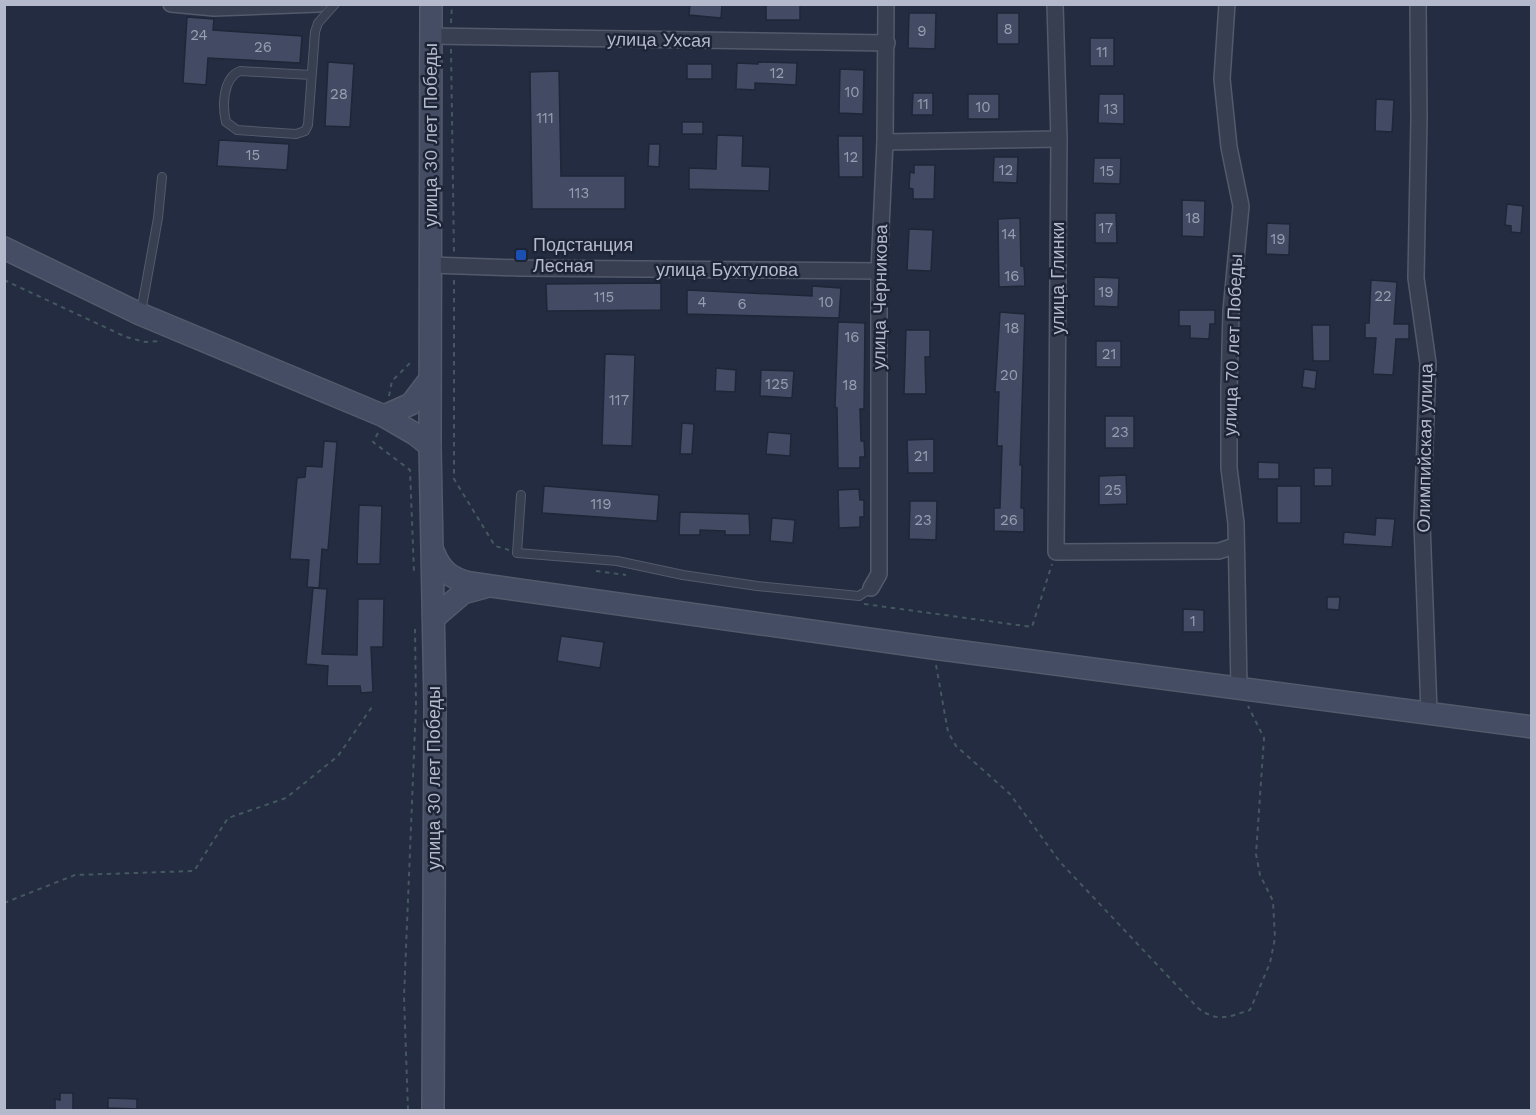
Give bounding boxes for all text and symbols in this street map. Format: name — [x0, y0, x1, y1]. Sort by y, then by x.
house number: 8 — [1003, 20, 1013, 38]
house number: 9 — [917, 22, 927, 40]
house number: 24 — [190, 26, 208, 44]
street label: улица Ухсая — [607, 28, 711, 51]
house number: 26 — [254, 38, 272, 56]
street label: улица 30 лет Победы — [420, 43, 441, 227]
house number: 11 — [1096, 43, 1108, 61]
house number: 12 — [770, 64, 784, 82]
house number: 10 — [844, 83, 860, 101]
house number: 28 — [330, 85, 348, 103]
house number: 11 — [917, 95, 929, 113]
house number: 10 — [975, 98, 991, 116]
house number: 13 — [1104, 100, 1118, 118]
house number: 111 — [536, 109, 554, 127]
house number: 15 — [246, 146, 260, 164]
house number: 12 — [844, 148, 858, 166]
house number: 12 — [999, 161, 1013, 179]
house number: 15 — [1100, 162, 1114, 180]
house number: 113 — [569, 184, 589, 202]
house number: 18 — [1185, 209, 1201, 227]
house number: 17 — [1099, 219, 1113, 237]
street label: улица Глинки — [1047, 222, 1068, 334]
street label: улица Черникова — [868, 223, 891, 370]
house number: 14 — [1001, 225, 1017, 243]
house number: 19 — [1270, 230, 1286, 248]
place label: Подстанция Лесная — [533, 234, 633, 276]
marker: Подстанция Лесная — [514, 248, 528, 262]
street label: улица 70 лет Победы — [1219, 253, 1246, 436]
street label: улица Бухтулова — [656, 259, 799, 280]
house number: 16 — [1005, 267, 1019, 285]
house number: 19 — [1098, 283, 1114, 301]
house number: 22 — [1374, 287, 1392, 305]
house number: 115 — [594, 288, 614, 306]
house number: 4 — [697, 293, 707, 311]
house number: 10 — [818, 293, 834, 311]
house number: 6 — [737, 295, 747, 313]
house number: 18 — [1004, 319, 1020, 337]
house number: 16 — [845, 328, 859, 346]
house number: 21 — [1102, 345, 1116, 363]
street label: Олимпийская улица — [1413, 362, 1436, 533]
house number: 20 — [1000, 366, 1018, 384]
house number: 125 — [765, 375, 789, 393]
house number: 18 — [842, 376, 858, 394]
house number: 117 — [609, 391, 629, 409]
house number: 23 — [1111, 423, 1129, 441]
house number: 21 — [914, 447, 928, 465]
house number: 25 — [1104, 481, 1122, 499]
house number: 119 — [591, 495, 611, 513]
house number: 23 — [914, 511, 932, 529]
house number: 26 — [1000, 511, 1018, 529]
house number: 1 — [1190, 612, 1196, 630]
street label: улица 30 лет Победы — [423, 686, 444, 870]

